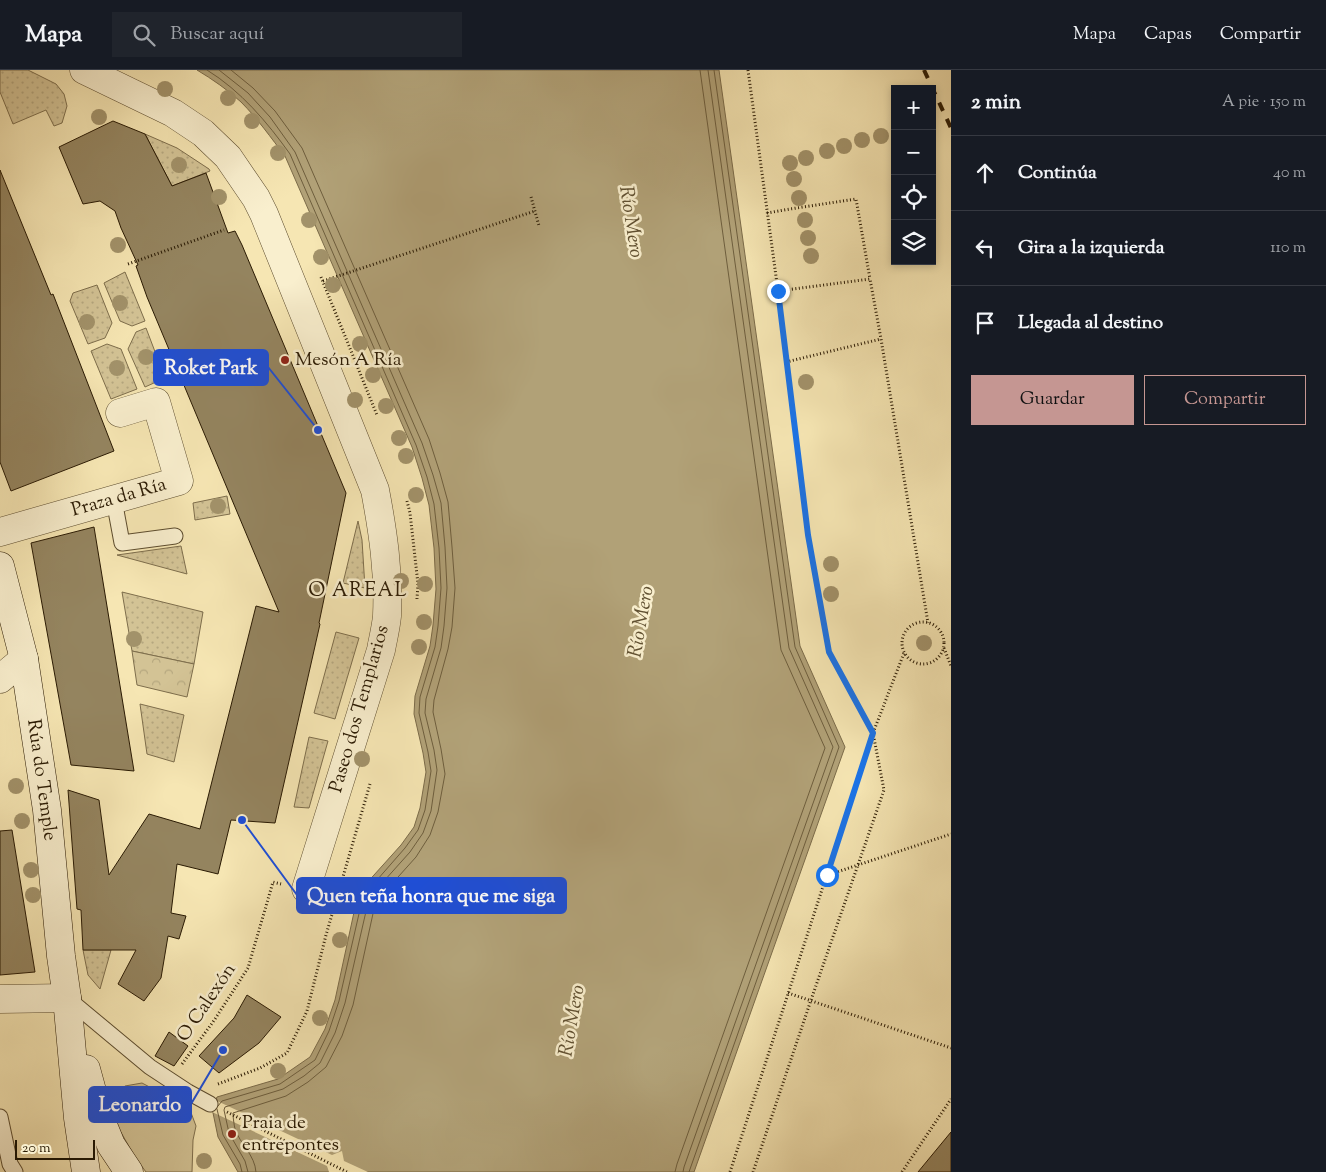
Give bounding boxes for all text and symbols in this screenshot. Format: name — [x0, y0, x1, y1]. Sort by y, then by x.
search box — [112, 12, 462, 57]
text: Mapa — [25, 18, 82, 52]
icon: search — [130, 21, 158, 49]
text: Buscar aquí — [170, 21, 264, 48]
text: Mapa — [1073, 22, 1116, 48]
text: Capas — [1144, 22, 1192, 48]
text: Compartir — [1220, 22, 1301, 48]
map controls — [891, 85, 936, 265]
button: + — [891, 85, 936, 130]
text: 2 min — [971, 88, 1021, 118]
text: A pie · 150 m — [1222, 91, 1306, 114]
button: − — [891, 130, 936, 175]
icon: ahead — [971, 159, 999, 187]
text: Continúa — [1018, 160, 1097, 187]
text: 40 m — [1273, 162, 1306, 185]
button: locate — [891, 175, 936, 220]
water label: Río Mero — [610, 184, 650, 260]
button: layers — [891, 220, 936, 265]
icon: left — [971, 234, 999, 262]
text: Gira a la izquierda — [1018, 235, 1164, 262]
text: 110 m — [1270, 237, 1306, 260]
route end — [767, 280, 790, 303]
icon: arrive — [971, 309, 999, 337]
text: Llegada al destino — [1018, 310, 1163, 337]
place label: Mesón A Ría — [295, 347, 402, 374]
callout: Roket Park — [154, 350, 268, 385]
marker: Mesón A Ría — [279, 354, 291, 366]
text: Roket Park — [164, 355, 258, 384]
button: Guardar — [971, 375, 1134, 425]
button: Compartir — [1144, 375, 1306, 425]
street label: Praza da Ría — [68, 471, 170, 524]
district label: O AREAL — [308, 577, 408, 606]
water label: Río Mero — [621, 584, 663, 660]
street label: Paseo dos Templarios — [323, 622, 397, 796]
street label: Rúa do Temple — [19, 718, 63, 843]
route start — [816, 864, 839, 887]
callout: Quen teña honra que me siga — [297, 878, 566, 913]
text: Quen teña honra que me siga — [307, 883, 556, 912]
street label: O Calexón — [171, 958, 243, 1048]
water label: Río Mero — [552, 983, 594, 1059]
callout: Leonardo — [89, 1087, 191, 1122]
text: Leonardo — [99, 1092, 181, 1121]
place label: Praia de entrepontes — [242, 1110, 339, 1159]
marker: Praia de entrepontes — [226, 1128, 238, 1140]
scale bar — [15, 1137, 95, 1160]
text: 20 m — [22, 1139, 51, 1159]

